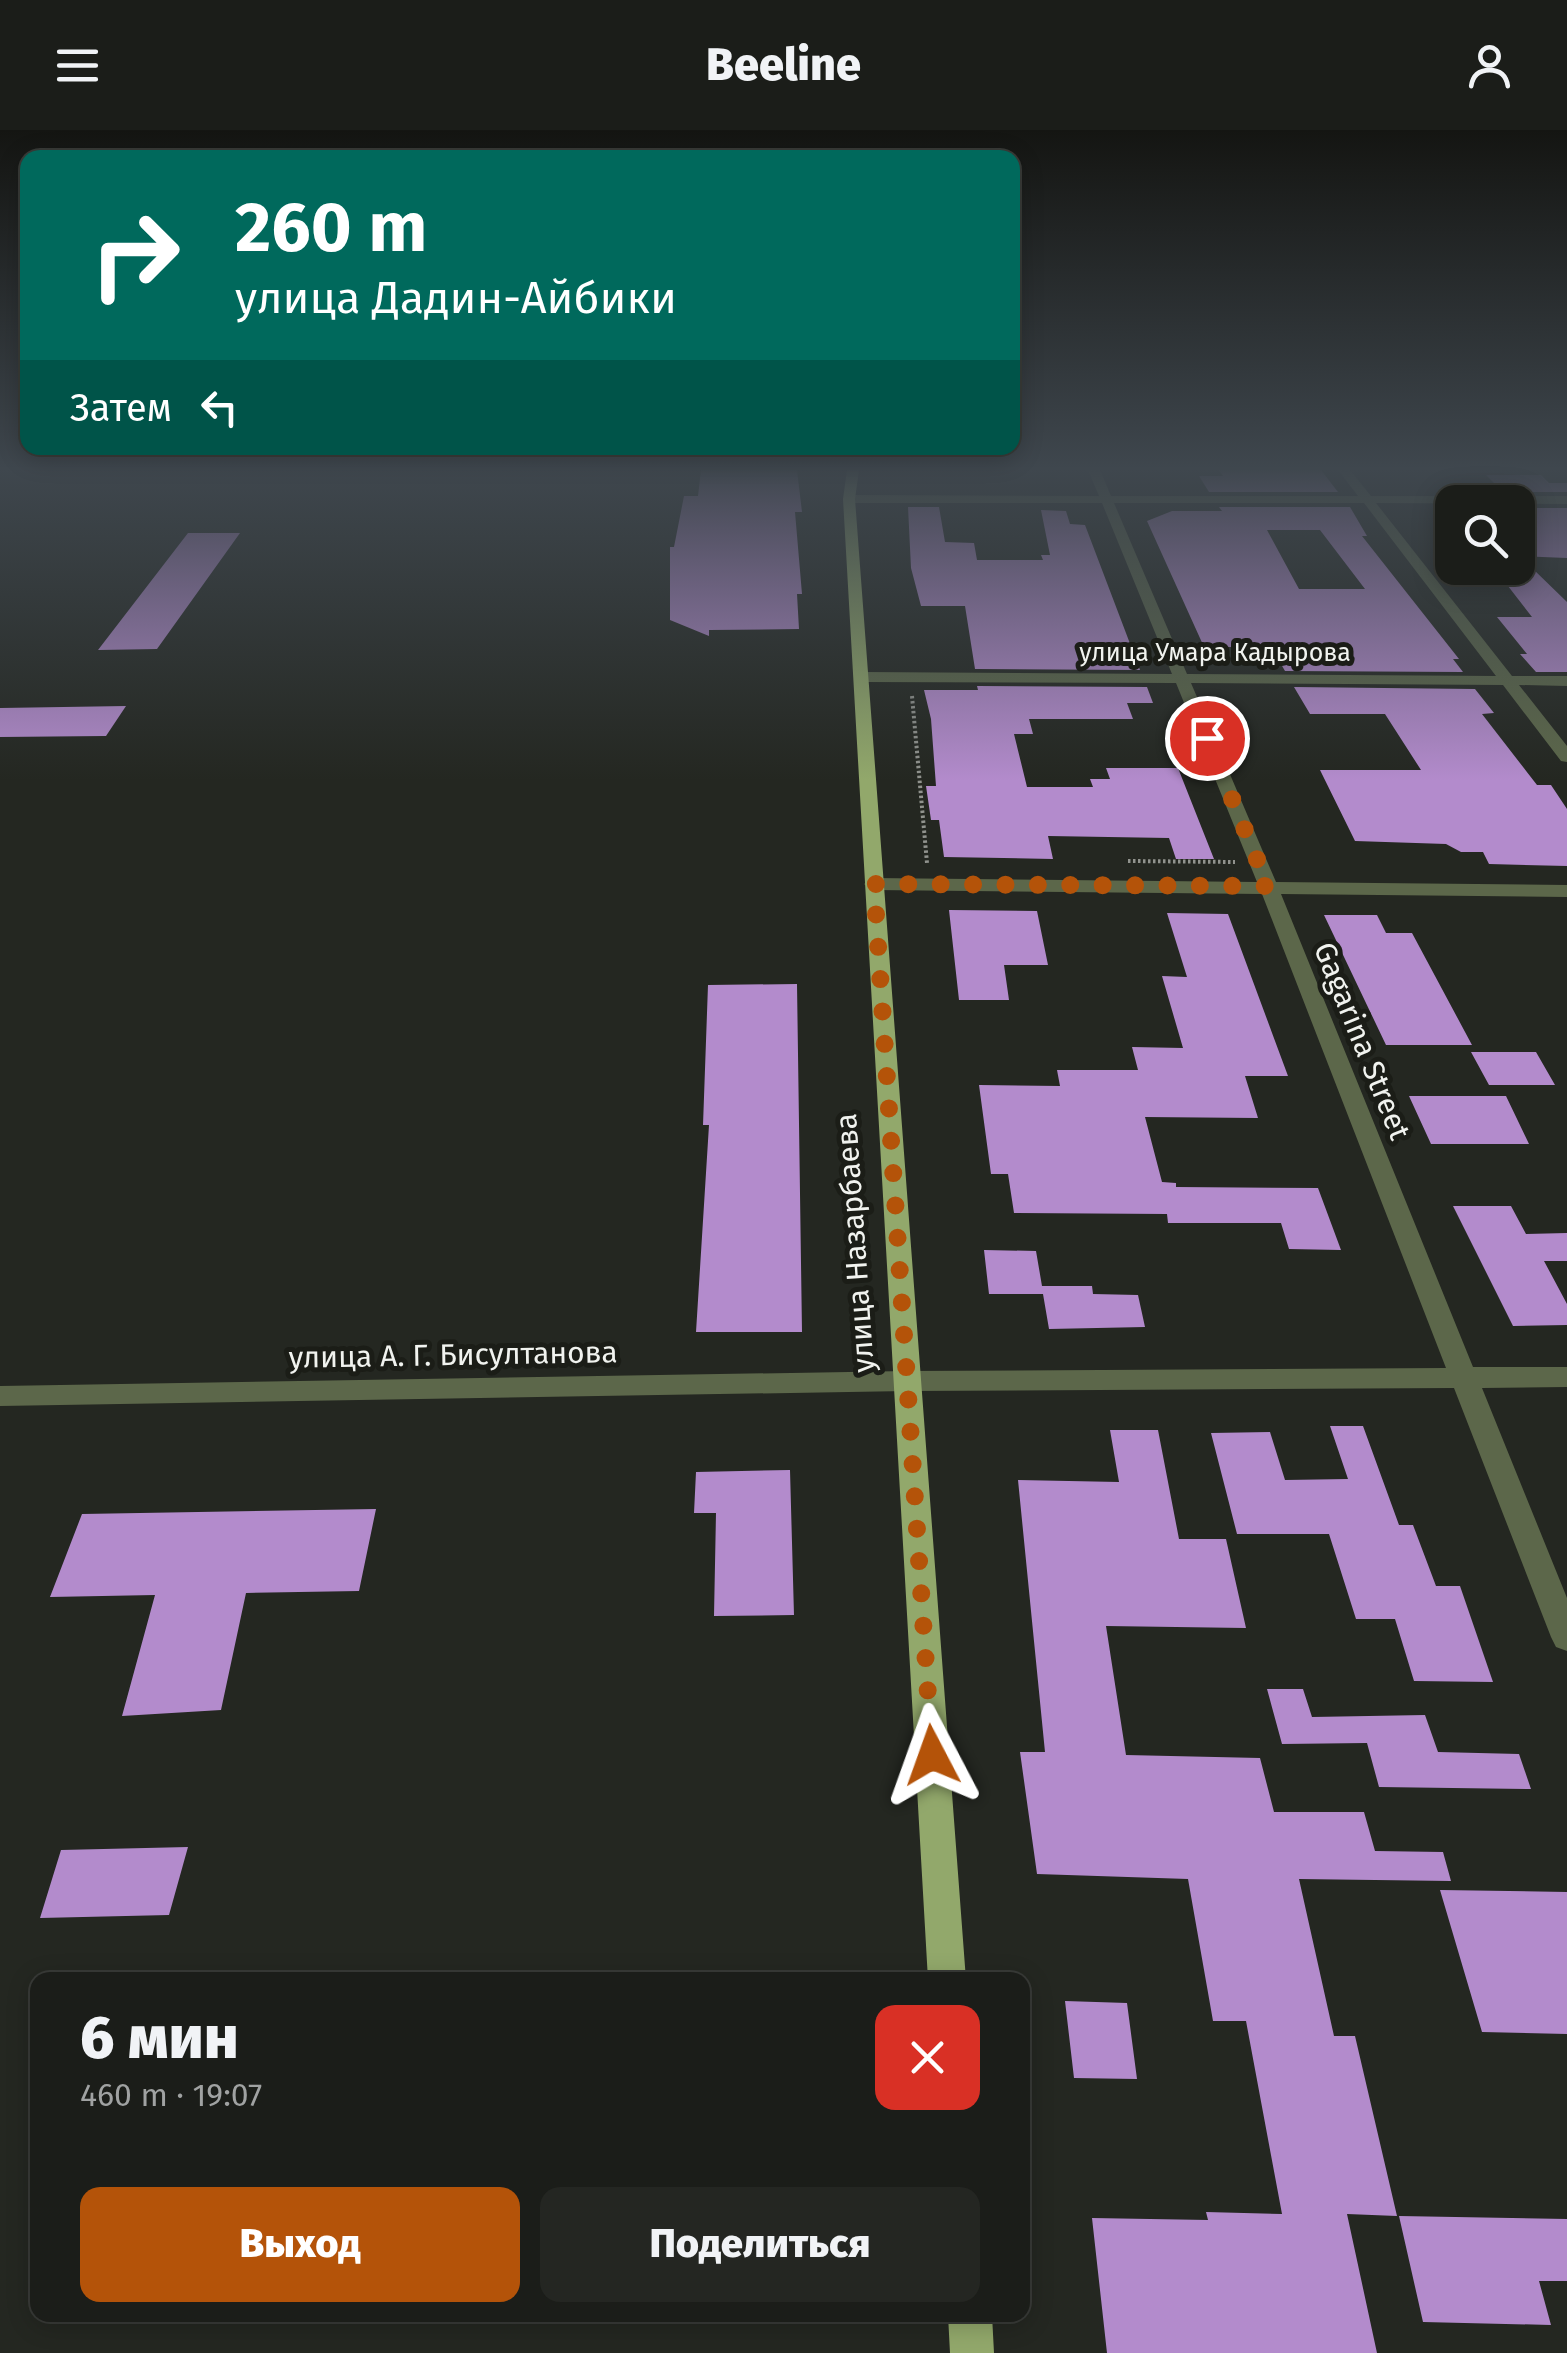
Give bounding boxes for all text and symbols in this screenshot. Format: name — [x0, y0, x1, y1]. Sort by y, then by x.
icon: menu — [50, 38, 105, 93]
text: Beeline — [706, 38, 861, 92]
icon: person — [1462, 38, 1517, 93]
text: 260 m — [235, 186, 427, 270]
icon: right — [70, 190, 200, 320]
text: улица Дадин-Айбики — [235, 271, 677, 325]
icon: left — [192, 380, 247, 435]
text: Затем — [70, 385, 172, 431]
map controls — [1435, 485, 1535, 585]
button: search — [1435, 485, 1535, 585]
street label: улица Умара Кадырова — [1079, 638, 1351, 668]
pin — [1165, 696, 1250, 781]
icon: arrive — [1180, 711, 1235, 766]
street label: Gagarina Street — [1306, 937, 1418, 1145]
street label: улица Назарбаева — [828, 1112, 882, 1374]
street label: улица А. Г. Бисултанова — [288, 1334, 618, 1376]
position arrow — [880, 1703, 984, 1807]
text: 6 мин — [80, 2002, 239, 2074]
button: close — [875, 2005, 980, 2110]
text: 460 m · 19:07 — [80, 2076, 262, 2114]
button: Выход — [80, 2187, 520, 2302]
button: Поделиться — [540, 2187, 980, 2302]

